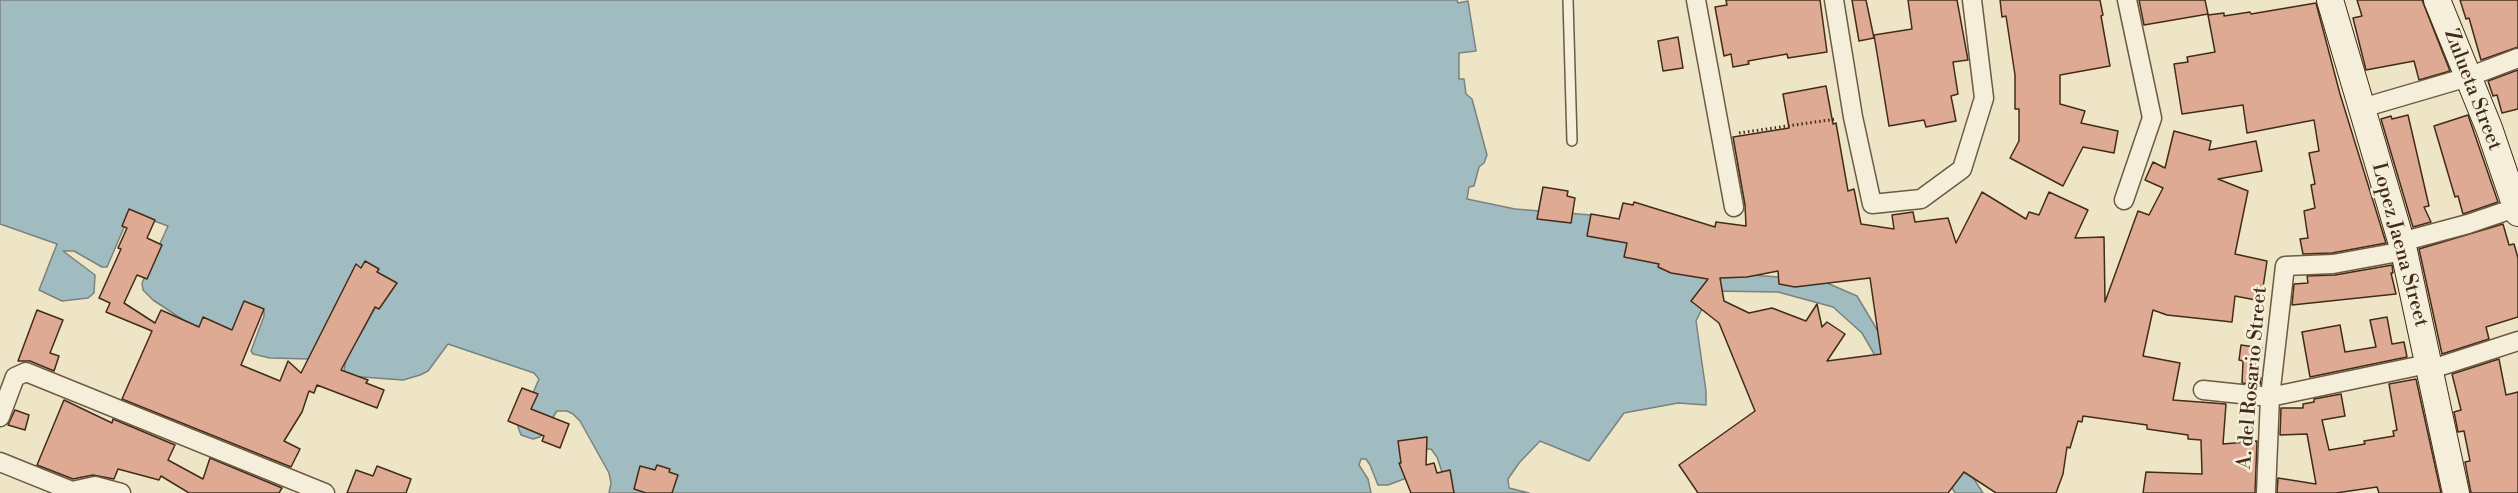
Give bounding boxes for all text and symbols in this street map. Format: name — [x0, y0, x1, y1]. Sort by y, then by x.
street label: Zulueta Street — [2438, 26, 2506, 154]
street label: Lopez Jaena Street — [2366, 160, 2432, 330]
street label: A. del Rosario Street — [2233, 286, 2273, 470]

